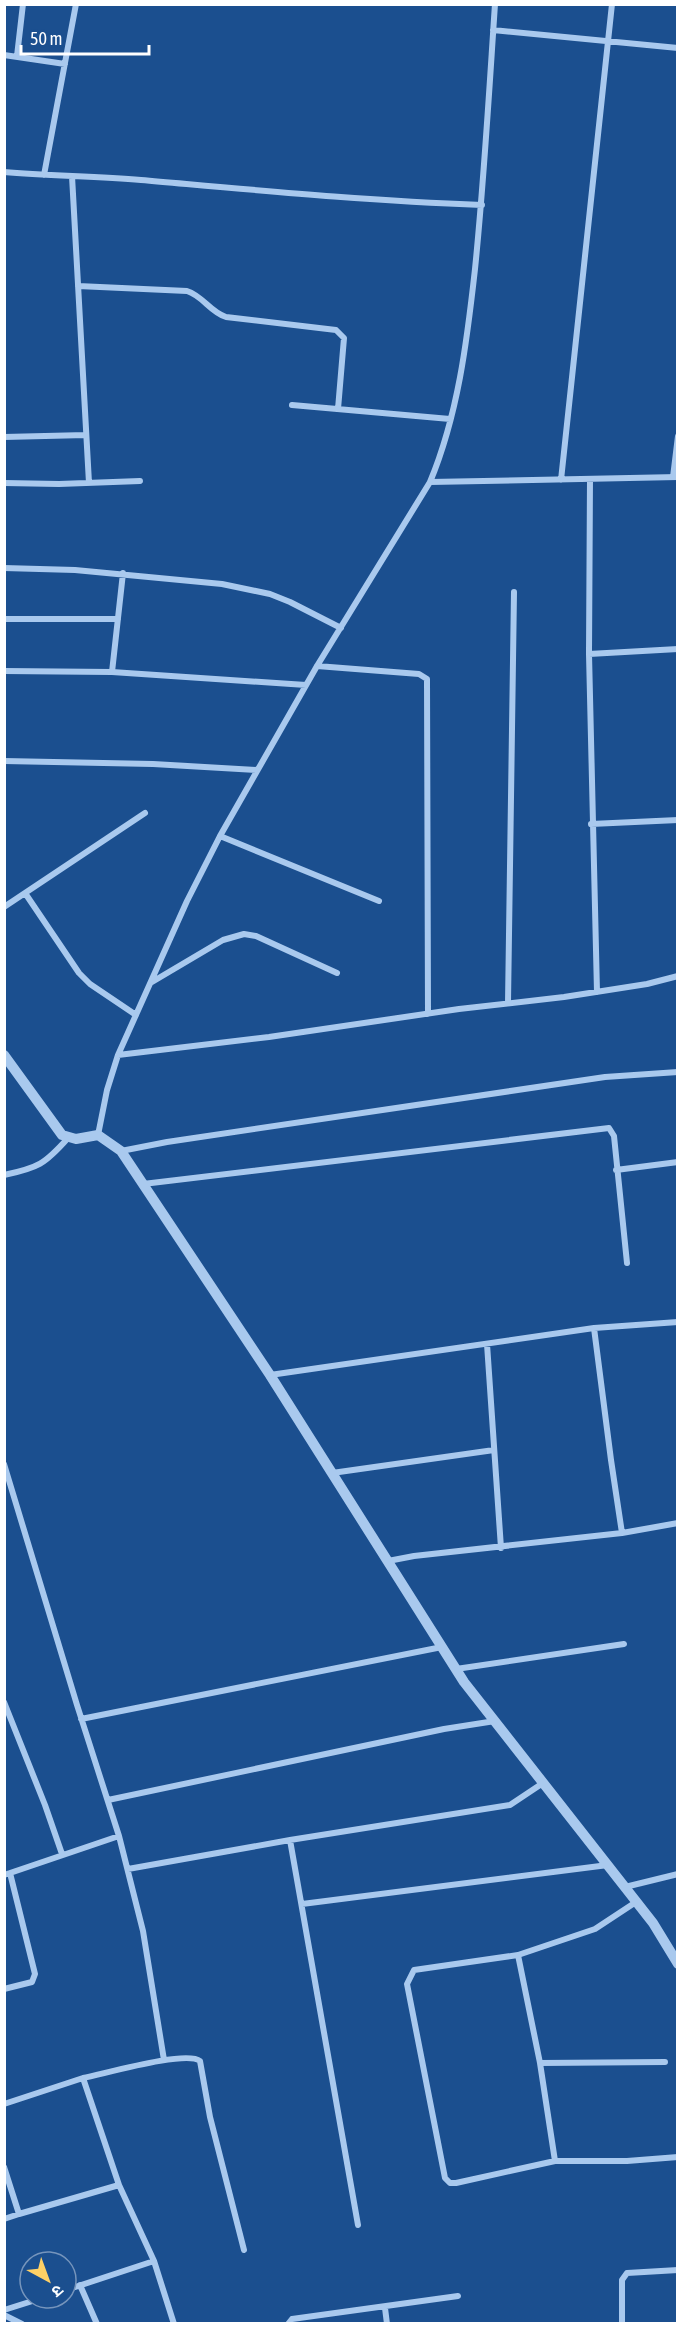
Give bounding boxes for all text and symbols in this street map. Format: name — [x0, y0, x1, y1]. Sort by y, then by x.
scale bar — [21, 18, 148, 56]
text: 50 m — [30, 28, 62, 49]
north arrow — [18, 2250, 78, 2310]
text: उ — [48, 2281, 67, 2302]

